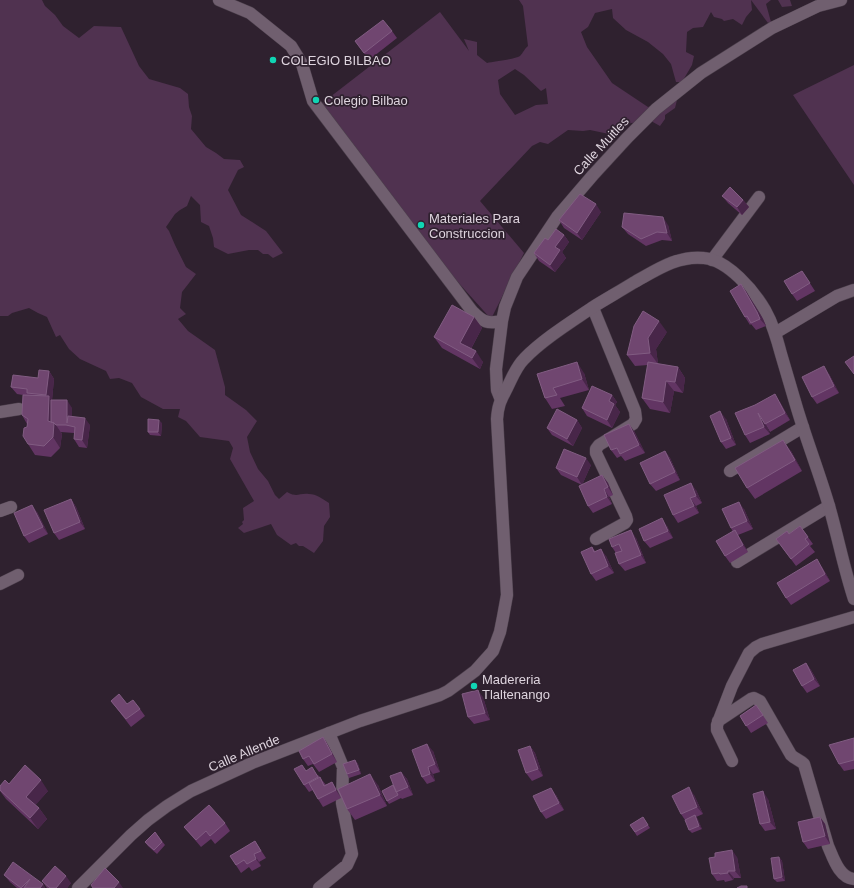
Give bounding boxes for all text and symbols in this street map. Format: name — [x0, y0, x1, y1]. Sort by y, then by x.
place label: COLEGIO BILBAO — [281, 53, 391, 68]
marker: COLEGIO BILBAO — [268, 55, 278, 65]
place label: Colegio Bilbao — [324, 93, 408, 108]
marker: Colegio Bilbao — [311, 95, 321, 105]
street label: Calle Muitles — [570, 113, 632, 178]
place label: Materiales Para Construccion — [429, 211, 521, 241]
marker: Materiales Para Construccion — [416, 220, 426, 230]
place label: Madereria Tlaltenango — [482, 672, 550, 702]
marker: Madereria Tlaltenango — [469, 681, 479, 691]
street label: Calle Allende — [206, 731, 282, 775]

